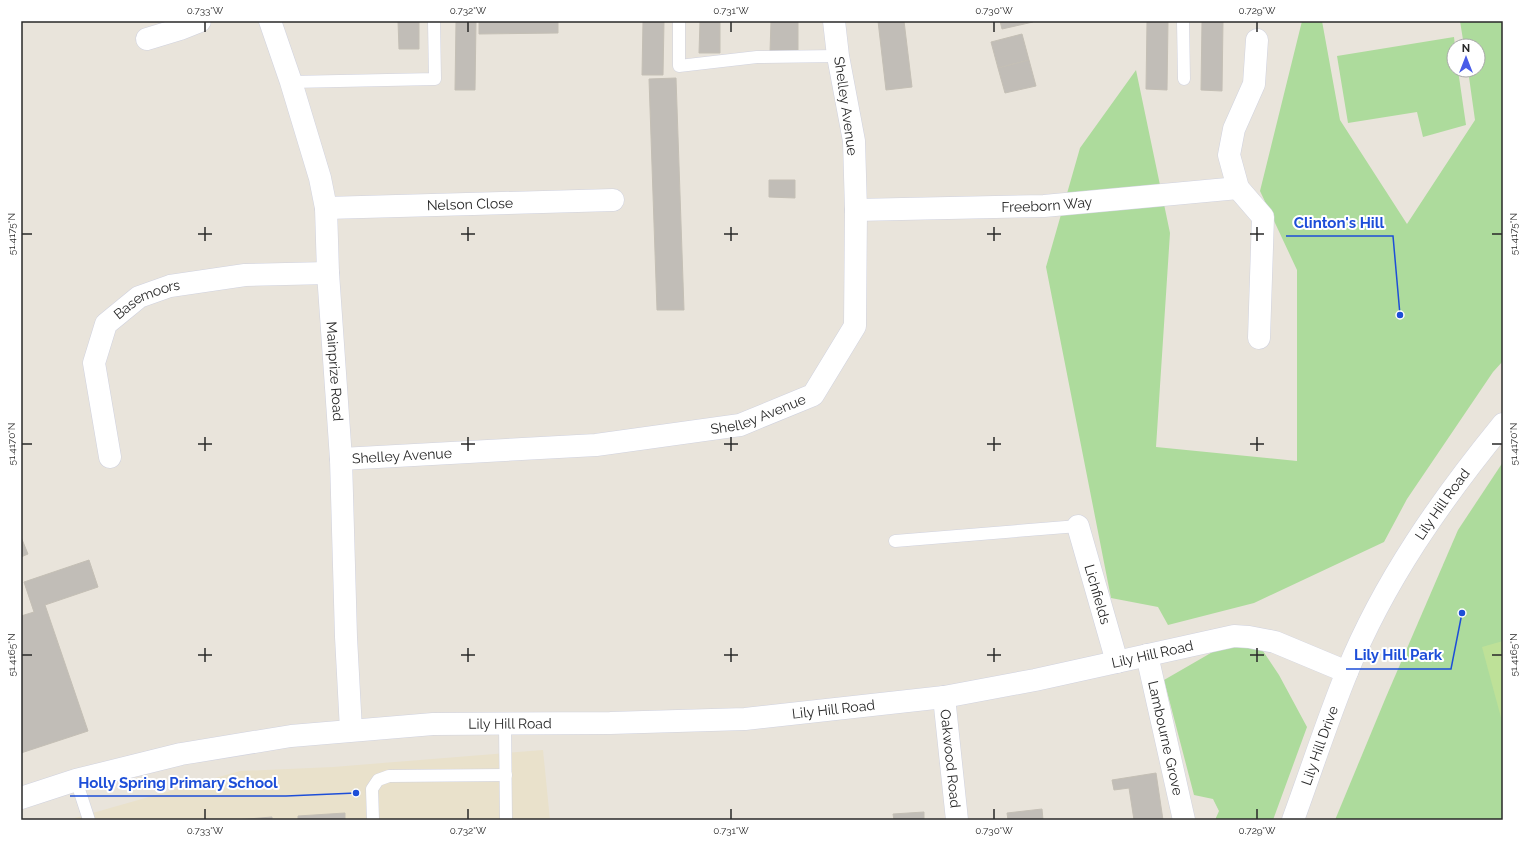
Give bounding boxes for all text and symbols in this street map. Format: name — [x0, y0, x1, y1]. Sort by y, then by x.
text: 0.733°W — [187, 5, 224, 16]
text: 0.732°W — [450, 5, 487, 16]
text: 0.731°W — [713, 5, 749, 16]
text: 0.730°W — [975, 5, 1013, 16]
text: 0.729°W — [1239, 5, 1276, 16]
north arrow — [1446, 38, 1486, 78]
text: N — [1462, 42, 1470, 55]
street label: Shelley Avenue — [831, 55, 861, 157]
street label: Freeborn Way — [1001, 194, 1093, 215]
street label: Nelson Close — [427, 195, 513, 213]
callout: Clinton's Hill — [1286, 209, 1393, 236]
text: 51.4175°N — [6, 213, 17, 255]
text: 51.4175°N — [1508, 213, 1519, 255]
text: Clinton's Hill — [1294, 214, 1384, 232]
street label: Basemoors — [110, 277, 181, 322]
street label: Mainprize Road — [323, 321, 346, 422]
street label: Shelley Avenue — [709, 391, 808, 437]
text: 51.4170°N — [6, 423, 17, 465]
text: 51.4170°N — [1508, 423, 1519, 465]
street label: Shelley Avenue — [352, 445, 452, 466]
street label: Lily Hill Road — [1412, 465, 1473, 543]
street label: Lichfields — [1081, 562, 1114, 626]
text: 51.4165°N — [6, 633, 17, 677]
text: 51.4165°N — [1508, 633, 1519, 677]
street label: Lily Hill Road — [1110, 637, 1195, 671]
callout: Lily Hill Park — [1346, 642, 1451, 669]
text: Lily Hill Park — [1354, 646, 1443, 664]
street label: Lambourne Grove — [1145, 679, 1186, 797]
street label: Lily Hill Road — [791, 697, 876, 722]
street label: Lily Hill Drive — [1298, 704, 1341, 788]
street label: Oakwood Road — [937, 708, 964, 809]
street label: Lily Hill Road — [468, 715, 552, 732]
callout: Holly Spring Primary School — [70, 769, 286, 796]
text: Holly Spring Primary School — [78, 774, 278, 792]
text: 0.733°W — [187, 825, 224, 836]
text: 0.732°W — [450, 825, 487, 836]
text: 0.731°W — [713, 825, 749, 836]
text: 0.730°W — [975, 825, 1013, 836]
text: 0.729°W — [1239, 825, 1276, 836]

